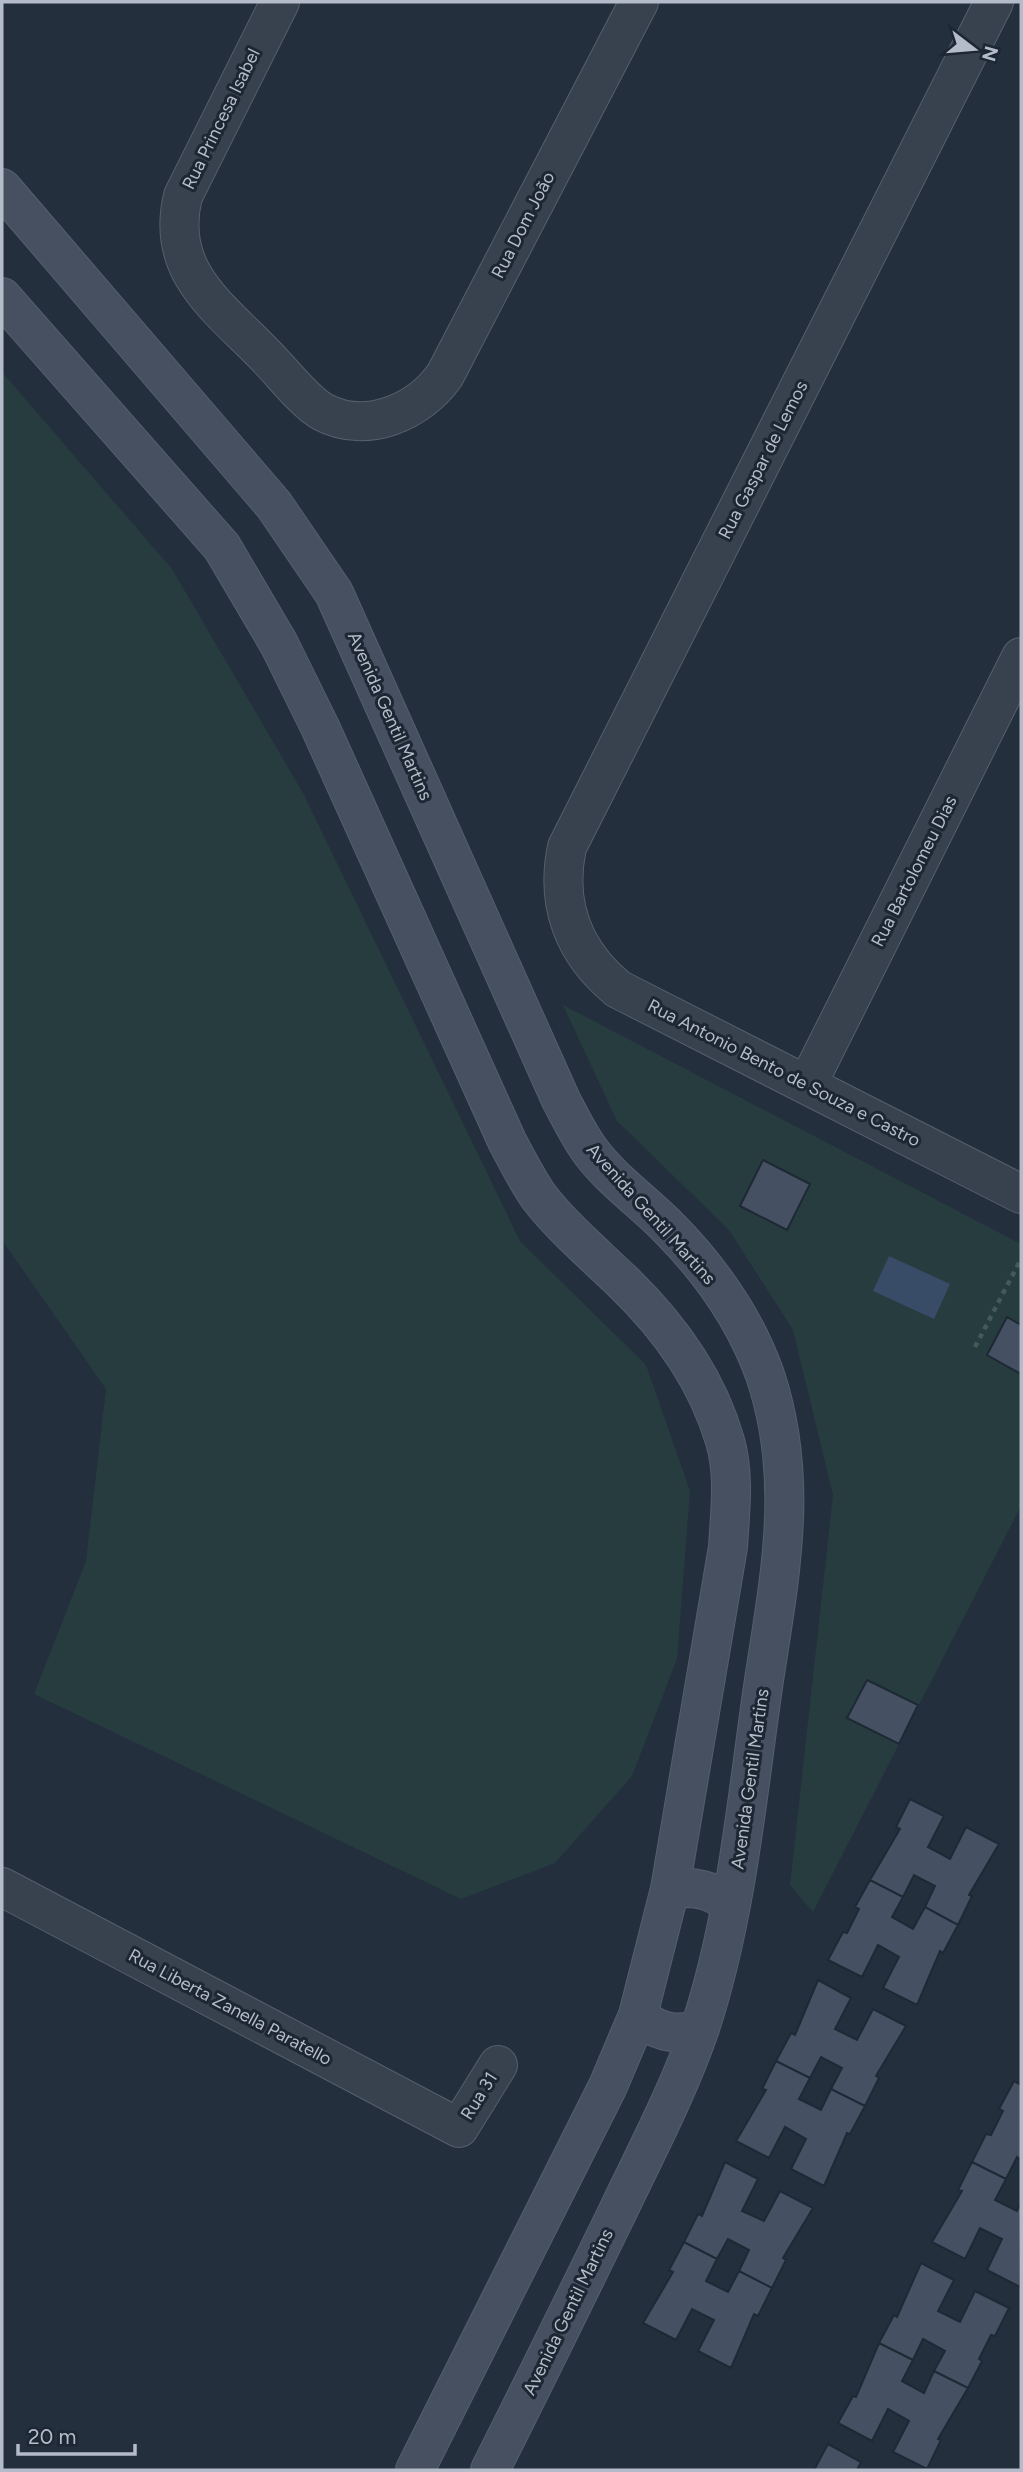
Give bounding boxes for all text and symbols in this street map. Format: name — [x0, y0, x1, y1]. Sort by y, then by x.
north arrow — [939, 14, 1009, 84]
text: N — [977, 43, 1003, 64]
street label: Rua Princesa Isabel — [177, 45, 265, 193]
street label: Rua Dom João — [487, 168, 559, 282]
street label: Rua Gaspar de Lemos — [714, 377, 812, 543]
street label: Avenida Gentil Martins — [343, 628, 437, 804]
street label: Rua Bartolomeu Dias — [866, 792, 962, 950]
street label: Rua Antonio Bento de Souza e Castro — [644, 994, 924, 1152]
street label: Avenida Gentil Martins — [582, 1139, 720, 1289]
street label: Avenida Gentil Martins — [726, 1687, 774, 1871]
street label: Rua Liberta Zanella Paratello — [125, 1944, 335, 2070]
street label: Rua 31 — [456, 2068, 502, 2124]
street label: Avenida Gentil Martins — [518, 2225, 618, 2399]
scale bar — [18, 2412, 135, 2456]
text: 20 m — [28, 2424, 76, 2449]

